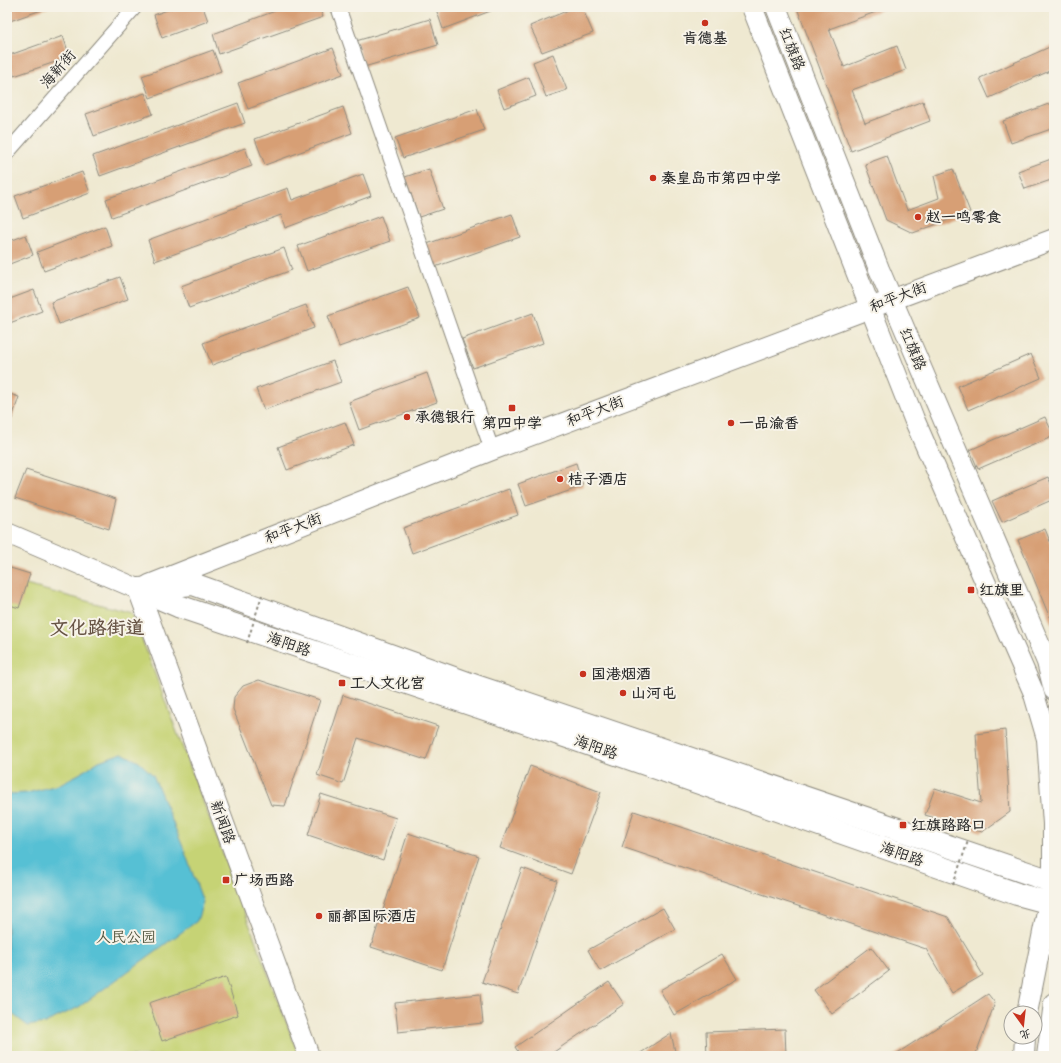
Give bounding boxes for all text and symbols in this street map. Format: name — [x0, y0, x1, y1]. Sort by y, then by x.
marker: 肯德基 — [700, 18, 710, 28]
street label: 红旗路 — [775, 25, 809, 73]
place label: 肯德基 — [682, 29, 728, 47]
street label: 海新街 — [36, 46, 80, 92]
place label: 秦皇岛市第四中学 — [661, 169, 781, 187]
marker: 秦皇岛市第四中学 — [648, 173, 658, 183]
place label: 赵一鸣零食 — [926, 208, 1001, 226]
marker: 赵一鸣零食 — [913, 212, 923, 222]
street label: 和平大街 — [867, 278, 929, 316]
street label: 红旗路 — [896, 325, 930, 373]
street label: 和平大街 — [564, 392, 626, 430]
marker: 第四中学 — [507, 403, 517, 413]
place label: 承德银行 — [415, 408, 475, 426]
marker: 承德银行 — [402, 412, 412, 422]
place label: 第四中学 — [482, 414, 542, 432]
place label: 一品渝香 — [739, 414, 799, 432]
marker: 一品渝香 — [726, 418, 736, 428]
place label: 桔子酒店 — [568, 470, 628, 488]
marker: 桔子酒店 — [555, 474, 565, 484]
street label: 和平大街 — [262, 509, 324, 547]
place label: 红旗里 — [979, 581, 1024, 599]
marker: 红旗里 — [966, 585, 976, 595]
district label: 文化路街道 — [49, 616, 145, 639]
street label: 海阳路 — [265, 628, 313, 660]
place label: 国港烟酒 — [591, 665, 651, 683]
marker: 国港烟酒 — [578, 669, 588, 679]
place label: 工人文化宫 — [350, 674, 425, 692]
marker: 工人文化宫 — [337, 678, 347, 688]
place label: 山河屯 — [631, 684, 676, 702]
marker: 山河屯 — [618, 688, 628, 698]
street label: 海阳路 — [572, 731, 620, 763]
street label: 新闻路 — [207, 798, 239, 846]
place label: 红旗路路口 — [911, 816, 986, 834]
marker: 红旗路路口 — [898, 820, 908, 830]
street label: 海阳路 — [878, 838, 926, 870]
place label: 广场西路 — [234, 871, 294, 889]
marker: 广场西路 — [221, 875, 231, 885]
place label: 丽都国际酒店 — [327, 907, 417, 925]
marker: 丽都国际酒店 — [314, 911, 324, 921]
park label: 人民公园 — [96, 928, 156, 946]
north arrow — [1003, 1005, 1043, 1045]
text: 北 — [1018, 1026, 1032, 1042]

